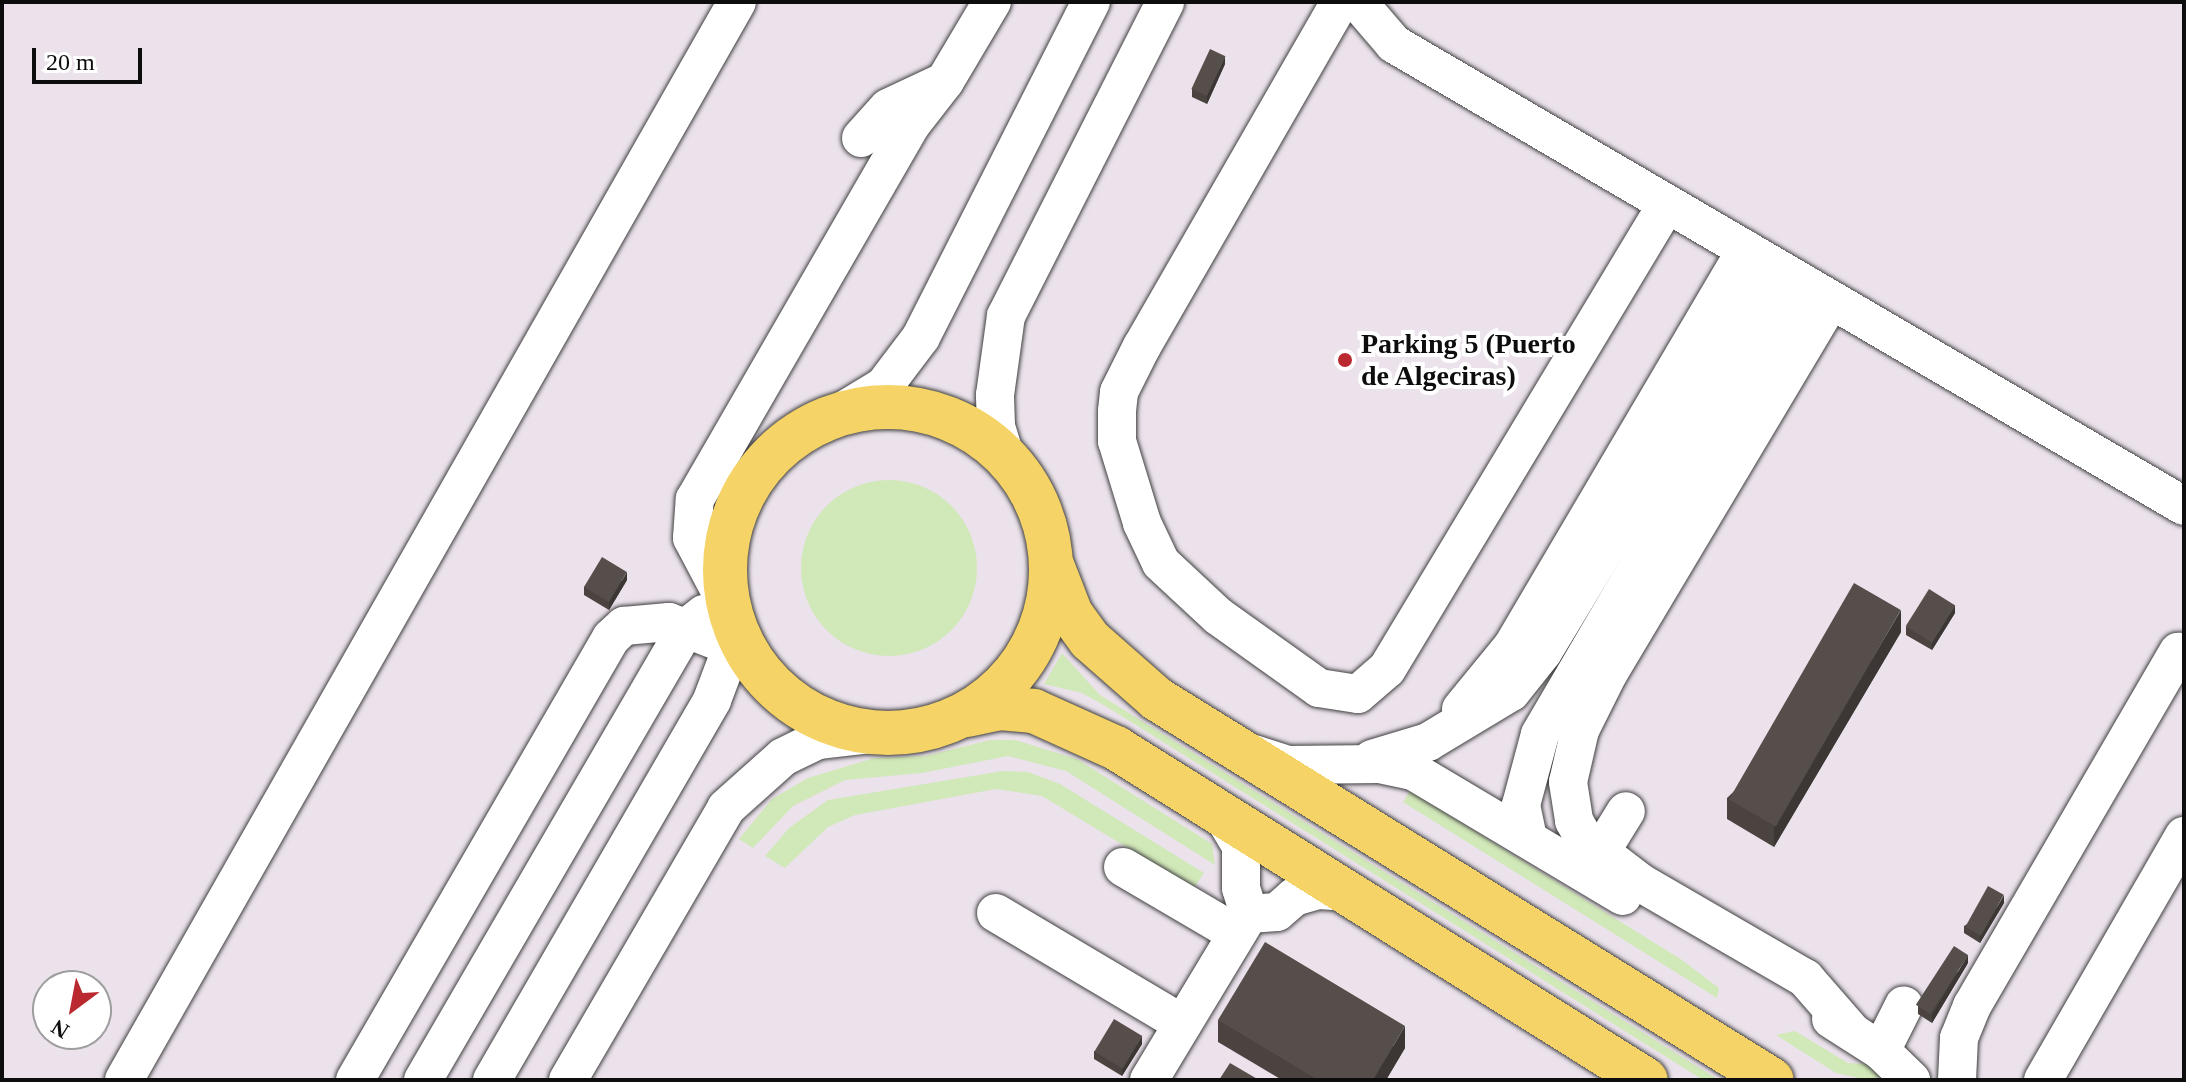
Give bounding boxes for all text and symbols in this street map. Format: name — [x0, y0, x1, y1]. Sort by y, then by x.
scale bar — [36, 32, 146, 82]
text: 20 m — [46, 49, 95, 75]
place label: Parking 5 (Puerto de Algeciras) — [1361, 327, 1576, 393]
marker: Parking 5 (Puerto de Algeciras) — [1336, 351, 1354, 369]
north arrow — [32, 970, 112, 1050]
text: N — [47, 1014, 73, 1044]

